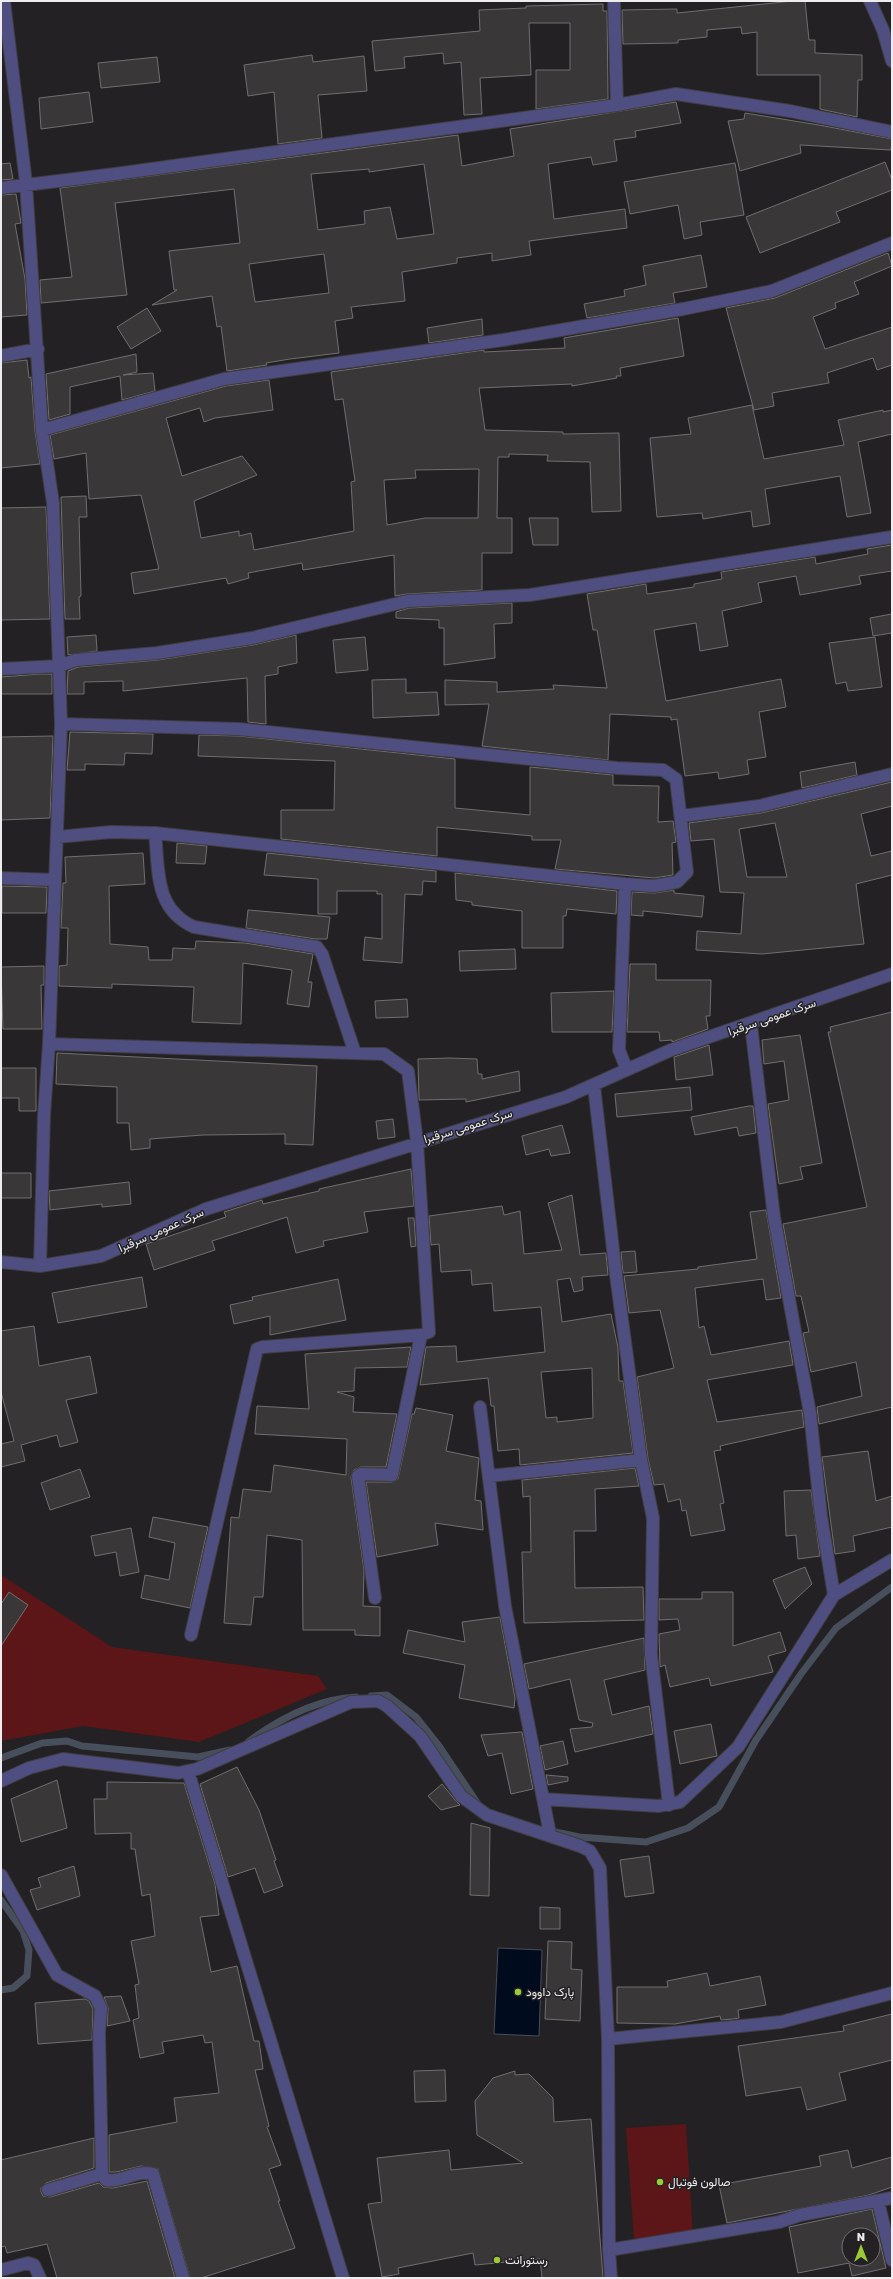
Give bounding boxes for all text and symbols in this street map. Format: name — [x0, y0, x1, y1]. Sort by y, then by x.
street label: سرک عمومی سرقبرا — [726, 994, 818, 1040]
street label: سرک عمومی سرقبرا — [422, 1105, 514, 1147]
street label: سرک عمومی سرقبرا — [116, 1204, 206, 1256]
place label: پارک داوود — [526, 1984, 575, 2000]
marker: پارک داوود — [513, 1987, 523, 1997]
place label: صالون فوتبال — [668, 2174, 731, 2190]
marker: صالون فوتبال — [655, 2177, 665, 2187]
north arrow — [841, 2227, 881, 2267]
text: N — [857, 2230, 865, 2243]
place label: رستورانت — [505, 2252, 548, 2268]
marker: رستورانت — [492, 2255, 502, 2265]

